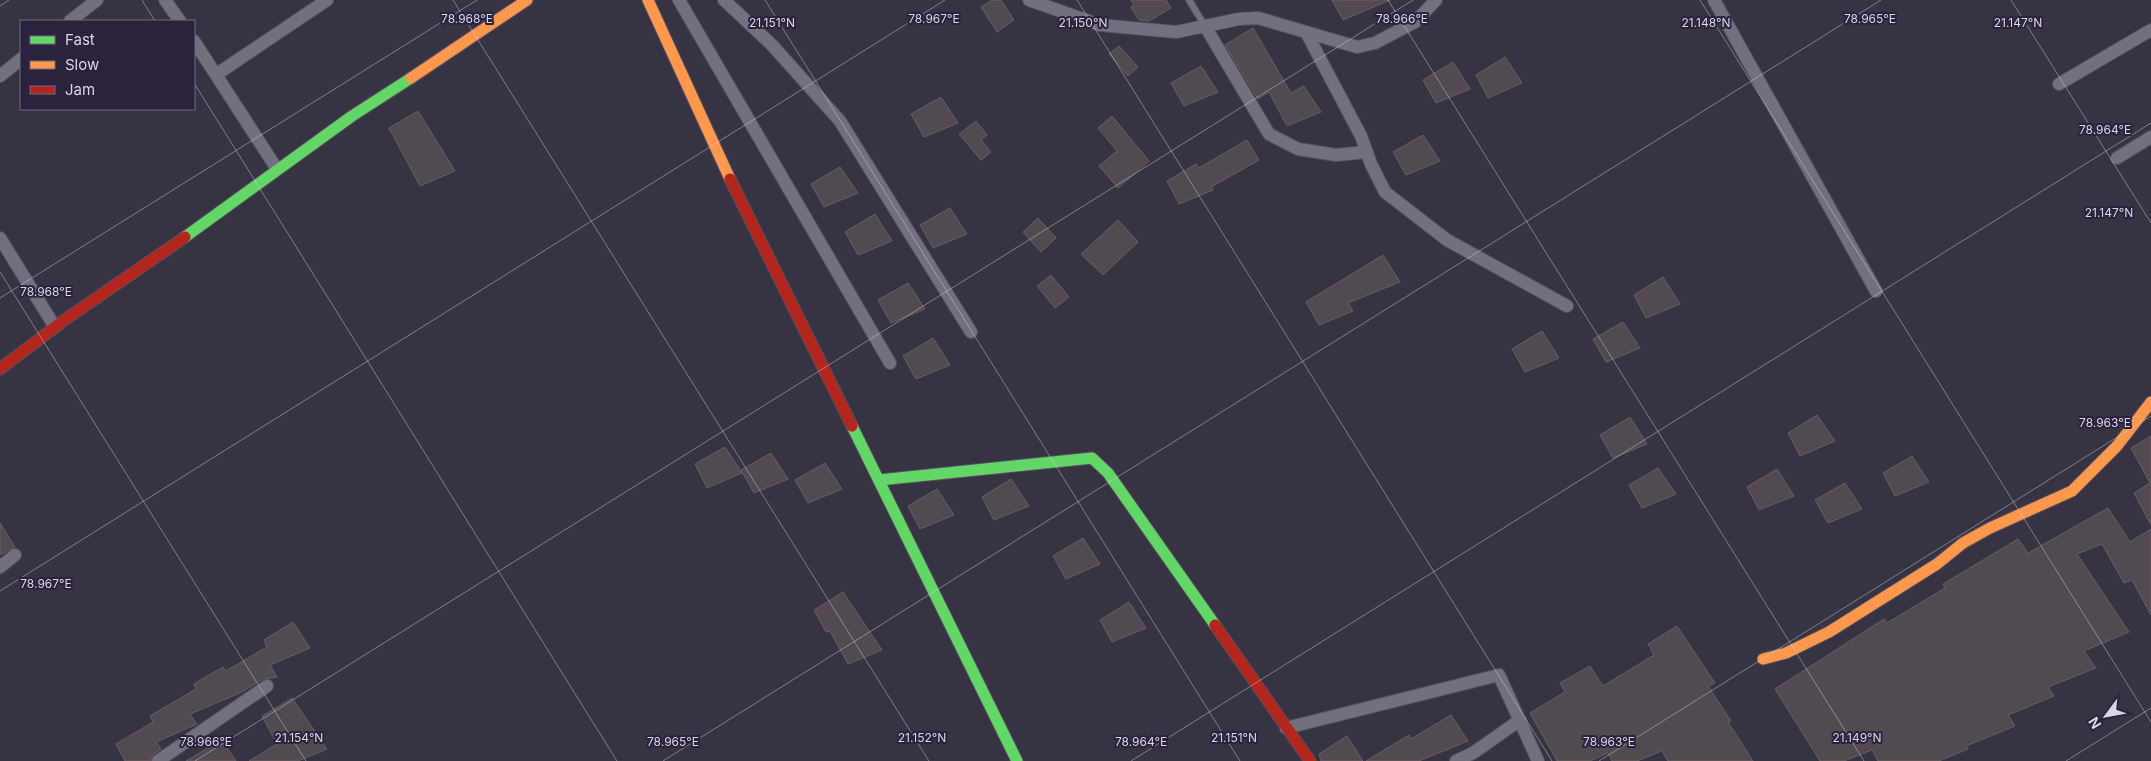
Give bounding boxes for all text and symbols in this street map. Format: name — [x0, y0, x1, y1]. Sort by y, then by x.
text: 78.968°E — [441, 11, 493, 26]
text: 78.967°E — [908, 11, 960, 26]
text: 78.966°E — [1376, 11, 1428, 26]
text: 78.965°E — [1844, 11, 1896, 26]
text: 21.151°N — [749, 15, 795, 30]
text: 21.150°N — [1059, 15, 1107, 30]
text: 21.148°N — [1681, 15, 1731, 30]
text: 21.147°N — [1994, 15, 2042, 30]
legend — [20, 20, 195, 110]
text: Fast — [65, 30, 95, 49]
text: Slow — [65, 55, 99, 74]
text: Jam — [65, 80, 95, 99]
text: 78.964°E — [2079, 122, 2131, 137]
text: 21.147°N — [2085, 205, 2133, 220]
text: 78.968°E — [20, 284, 72, 299]
text: 78.963°E — [2079, 415, 2131, 430]
text: 78.967°E — [20, 576, 72, 591]
north arrow — [2081, 691, 2131, 741]
text: N — [2085, 714, 2105, 732]
text: 21.154°N — [275, 730, 323, 745]
text: 21.152°N — [898, 730, 946, 745]
text: 21.151°N — [1211, 730, 1257, 745]
text: 21.149°N — [1832, 730, 1882, 745]
text: 78.966°E — [180, 734, 232, 749]
text: 78.965°E — [647, 734, 699, 749]
text: 78.964°E — [1115, 734, 1167, 749]
text: 78.963°E — [1583, 734, 1635, 749]

